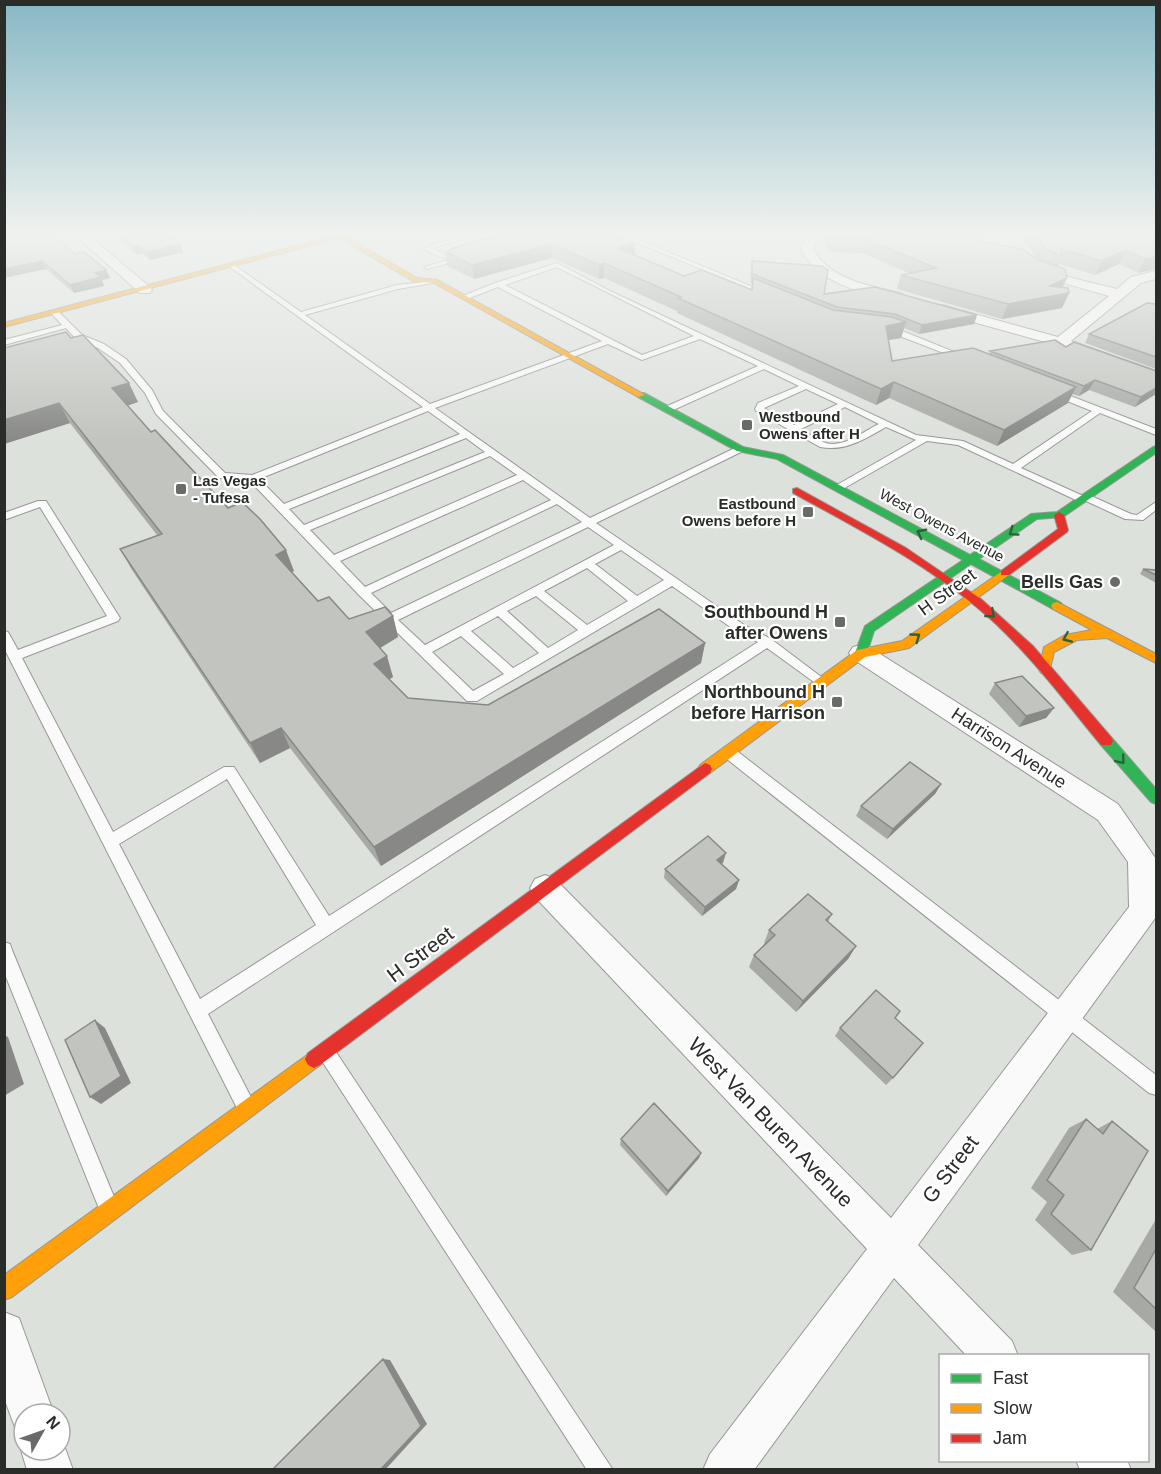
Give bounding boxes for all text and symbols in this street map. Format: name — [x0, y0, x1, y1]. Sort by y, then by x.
place label: Westbound Owens after H — [759, 408, 860, 442]
marker: Westbound Owens after H — [740, 418, 754, 432]
place label: Las Vegas - Tufesa — [193, 472, 266, 506]
marker: Las Vegas - Tufesa — [174, 482, 188, 496]
street label: West Owens Avenue — [877, 485, 1007, 565]
place label: Eastbound Owens before H — [682, 495, 796, 529]
marker: Eastbound Owens before H — [801, 505, 815, 519]
one-way arrow — [1009, 525, 1020, 536]
one-way arrow — [916, 529, 927, 540]
street label: H Street — [914, 565, 980, 619]
place label: Bells Gas — [1021, 572, 1103, 592]
marker: Bells Gas — [1108, 575, 1122, 589]
place label: Southbound H after Owens — [704, 602, 828, 643]
one-way arrow — [984, 607, 995, 618]
marker: Southbound H after Owens — [833, 615, 847, 629]
one-way arrow — [1062, 631, 1073, 643]
one-way arrow — [909, 633, 920, 644]
place label: Northbound H before Harrison — [691, 682, 825, 723]
marker: Northbound H before Harrison — [830, 695, 844, 709]
street label: Harrison Avenue — [948, 703, 1070, 793]
one-way arrow — [1114, 753, 1125, 764]
street label: H Street — [382, 922, 458, 986]
street label: West Van Buren Avenue — [684, 1033, 858, 1211]
street label: G Street — [917, 1131, 983, 1207]
legend — [939, 1354, 1149, 1462]
text: Fast — [993, 1368, 1028, 1388]
text: Slow — [993, 1398, 1033, 1418]
north arrow — [12, 1402, 72, 1462]
text: N — [43, 1413, 63, 1433]
text: Jam — [993, 1428, 1027, 1448]

